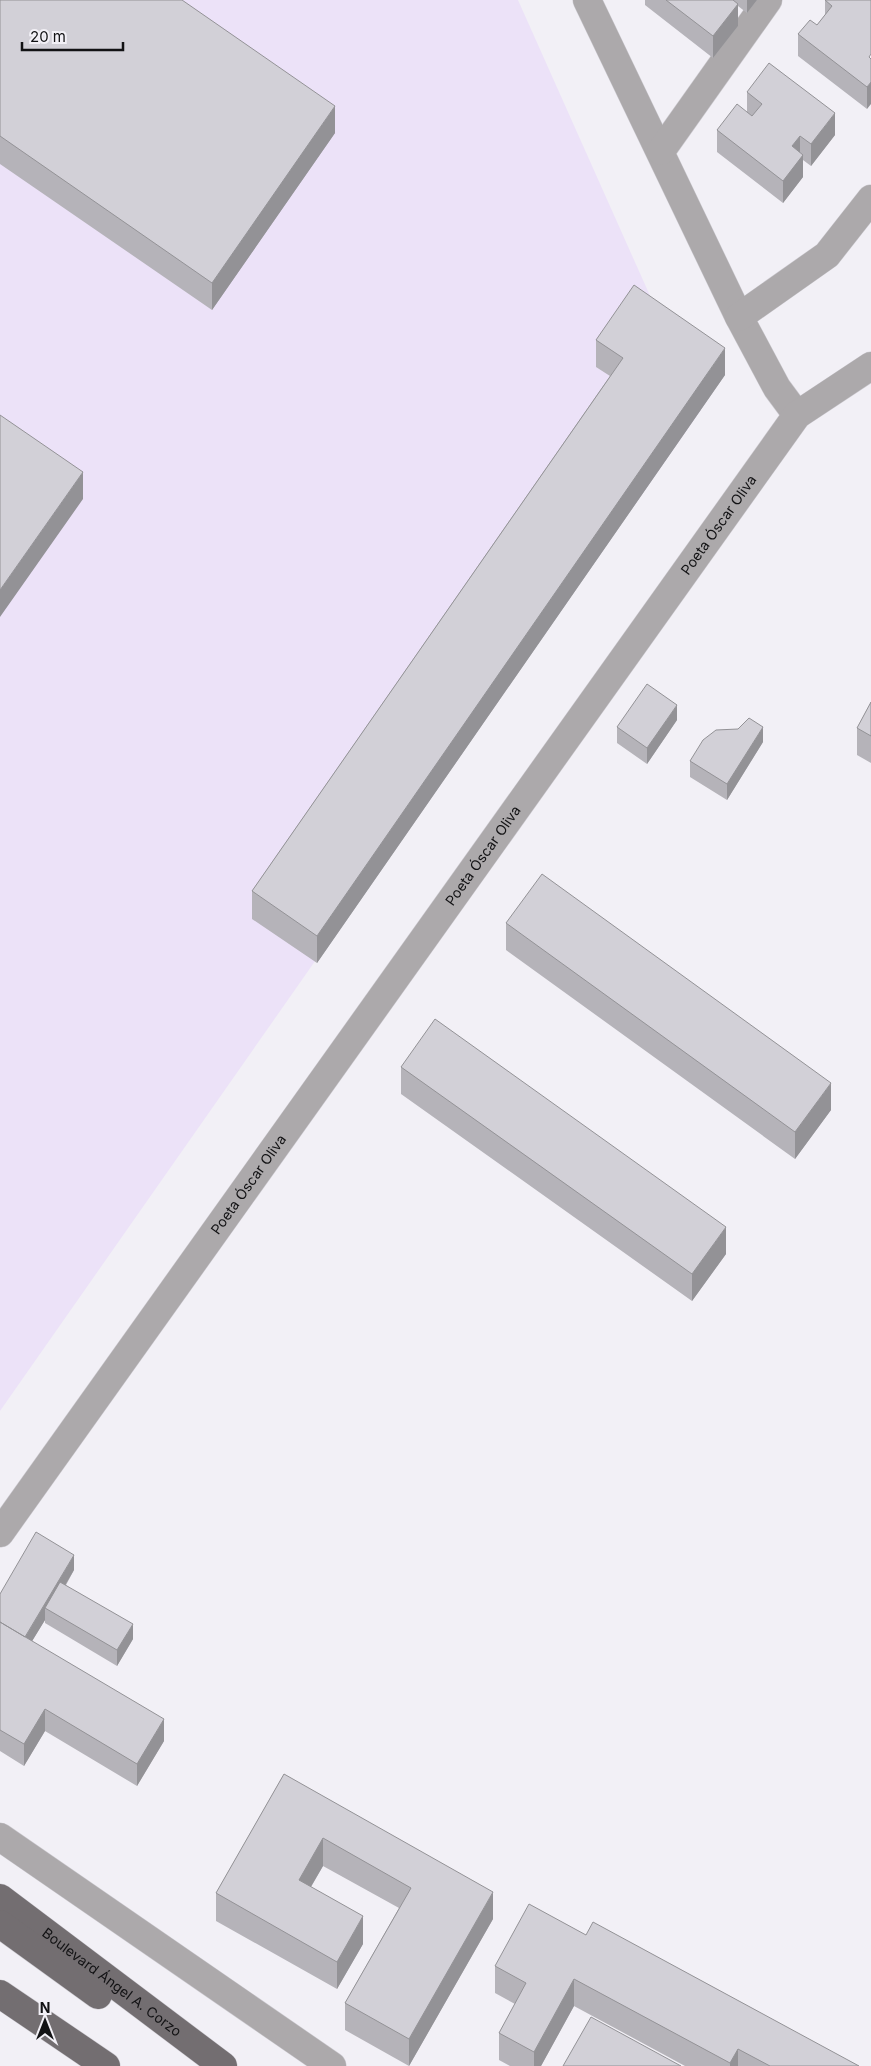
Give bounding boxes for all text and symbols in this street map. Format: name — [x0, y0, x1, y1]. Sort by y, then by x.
scale bar — [22, 20, 124, 52]
text: 20 m — [30, 27, 66, 46]
street label: Poeta Óscar Oliva — [677, 471, 760, 578]
street label: Poeta Óscar Oliva — [441, 802, 524, 908]
street label: Poeta Óscar Oliva — [207, 1131, 289, 1237]
street label: Boulevard Ángel A. Corzo — [39, 1924, 185, 2040]
north arrow — [20, 1996, 70, 2046]
text: N — [40, 1999, 50, 2016]

